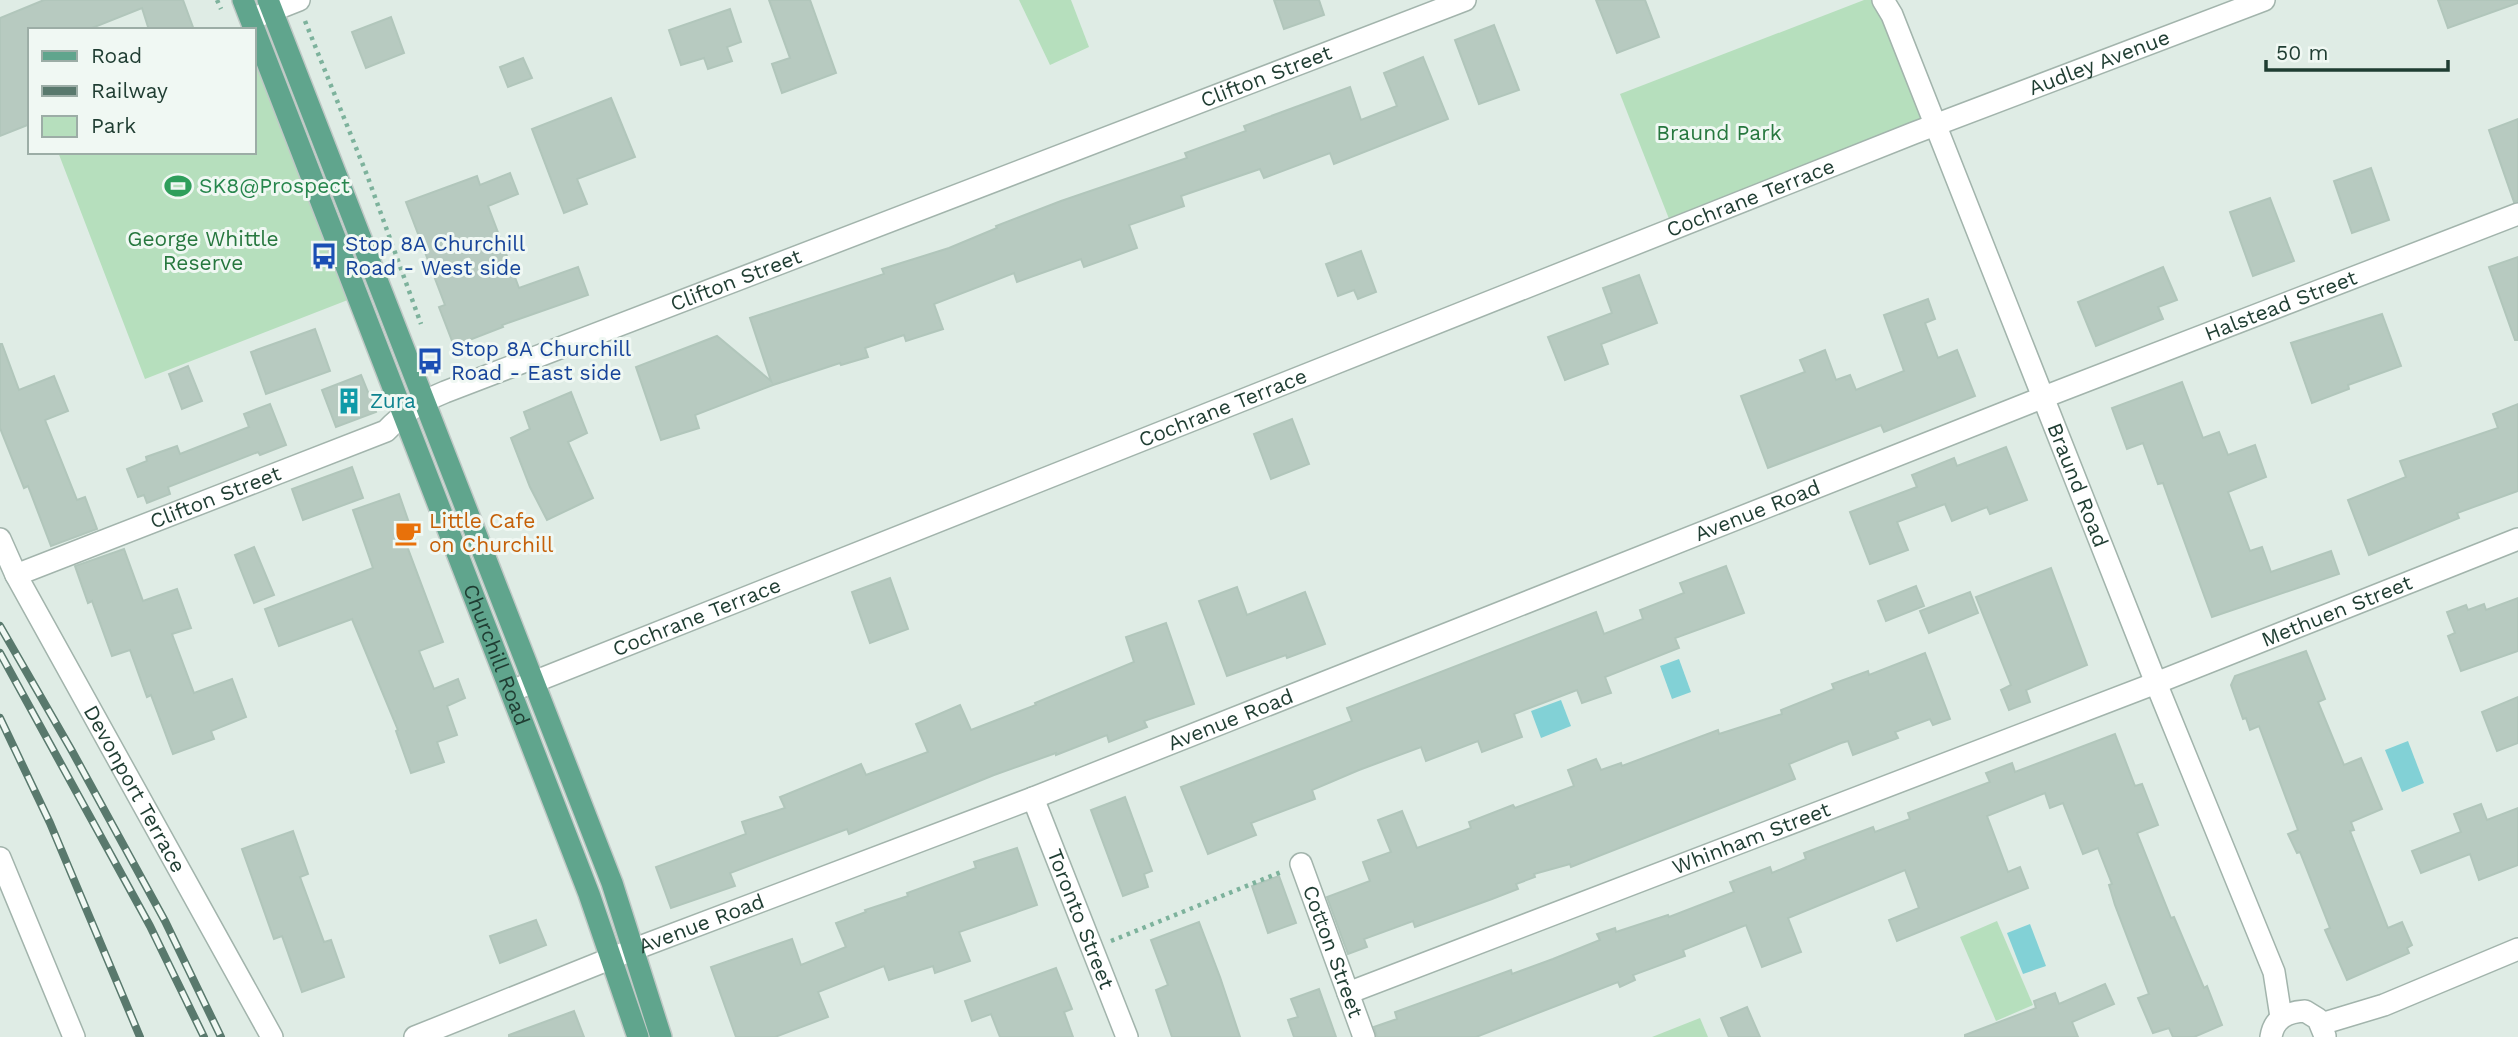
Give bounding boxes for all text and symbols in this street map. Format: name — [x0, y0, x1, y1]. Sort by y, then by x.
street label: Audley Avenue — [2025, 24, 2173, 100]
legend — [28, 28, 256, 154]
scale bar — [2266, 28, 2448, 72]
street label: Clifton Street — [1197, 39, 1335, 112]
text: 50 m — [2276, 40, 2328, 65]
text: Road — [91, 43, 142, 68]
text: Railway — [91, 78, 168, 103]
text: Park — [91, 113, 136, 138]
park label: Braund Park — [1656, 120, 1782, 145]
street label: Cochrane Terrace — [1663, 153, 1838, 242]
sports icon: SK8@Prospect — [163, 171, 193, 201]
place label: SK8@Prospect — [199, 173, 350, 198]
park label: George Whittle Reserve — [127, 226, 279, 275]
place label: Stop 8A Churchill Road - West side — [345, 231, 526, 280]
bus stop icon: Stop 8A Churchill Road - West side — [309, 241, 339, 271]
street label: Clifton Street — [667, 243, 805, 316]
street label: Halstead Street — [2201, 264, 2360, 346]
place label: Stop 8A Churchill Road - East side — [451, 336, 632, 385]
bus stop icon: Stop 8A Churchill Road - East side — [415, 346, 445, 376]
street label: Cochrane Terrace — [1135, 363, 1310, 452]
building icon: Zura — [334, 386, 364, 416]
place label: Zura — [370, 388, 416, 413]
street label: Braund Road — [2042, 419, 2114, 551]
street label: Clifton Street — [146, 460, 284, 534]
street label: Avenue Road — [1691, 474, 1824, 546]
place label: Little Cafe on Churchill — [429, 508, 554, 557]
cafe icon: Little Cafe on Churchill — [393, 518, 423, 548]
street label: Methuen Street — [2258, 569, 2416, 652]
street label: Cochrane Terrace — [609, 572, 784, 661]
street label: Churchill Road — [458, 580, 535, 729]
street label: Avenue Road — [1164, 683, 1297, 755]
street label: Devonport Terrace — [79, 701, 191, 877]
street label: Whinham Street — [1669, 796, 1834, 879]
street label: Toronto Street — [1042, 845, 1120, 993]
street label: Cotton Street — [1298, 882, 1369, 1021]
street label: Avenue Road — [635, 888, 768, 958]

